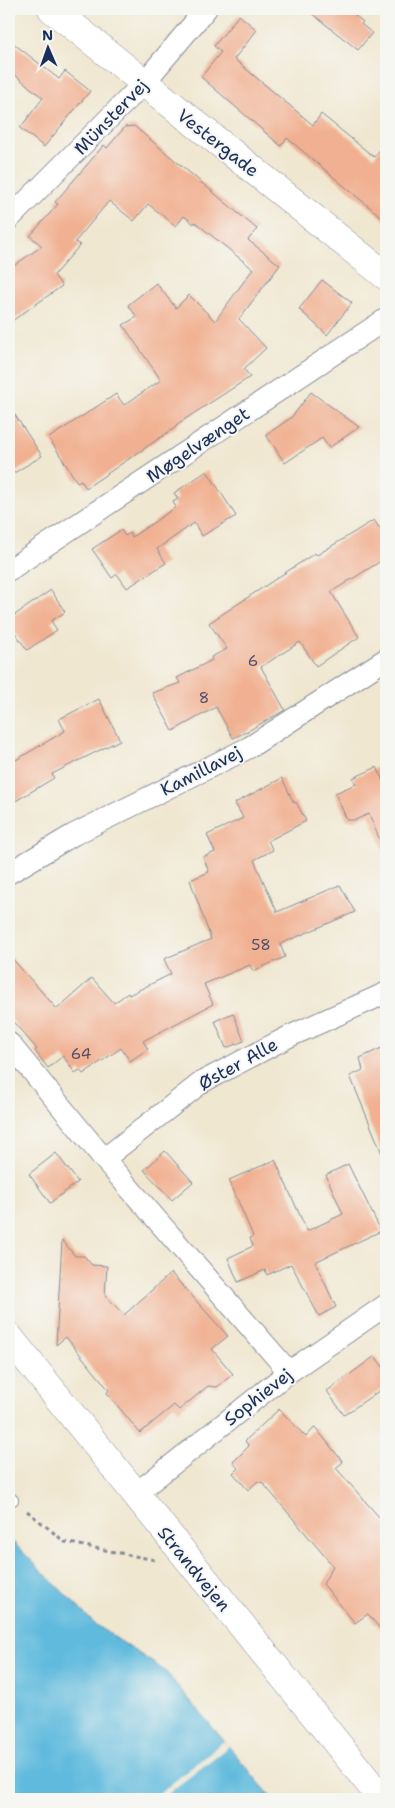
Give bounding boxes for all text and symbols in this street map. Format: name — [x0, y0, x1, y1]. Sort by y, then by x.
north arrow — [22, 22, 72, 72]
text: N — [42, 26, 53, 44]
street label: Münstervej — [69, 74, 153, 160]
street label: Vestergade — [172, 103, 264, 183]
street label: Møgelvænget — [142, 402, 254, 488]
house number: 6 — [248, 651, 258, 671]
house number: 8 — [199, 688, 209, 708]
street label: Kamillavej — [156, 740, 246, 802]
house number: 58 — [251, 935, 271, 955]
street label: Øster Alle — [194, 1032, 282, 1096]
house number: 64 — [71, 1044, 91, 1064]
street label: Sophievej — [219, 1363, 297, 1431]
street label: Strandvejen — [152, 1521, 236, 1617]

